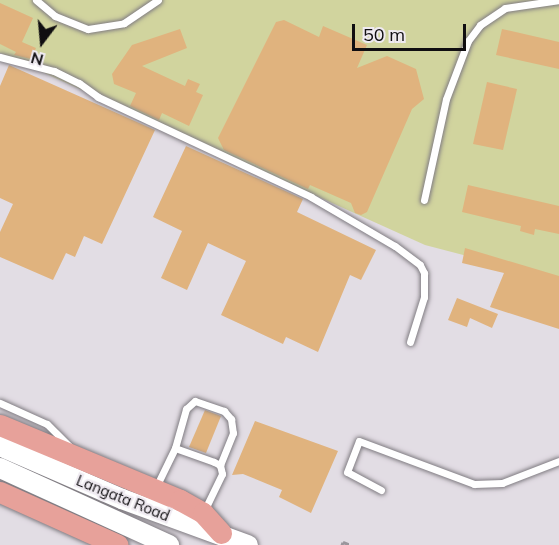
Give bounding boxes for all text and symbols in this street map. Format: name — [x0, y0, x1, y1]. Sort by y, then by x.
north arrow — [12, 12, 72, 72]
scale bar — [355, 12, 469, 50]
text: 50 m — [363, 23, 405, 46]
text: N — [28, 48, 46, 71]
street label: Langata Road — [74, 471, 172, 525]

